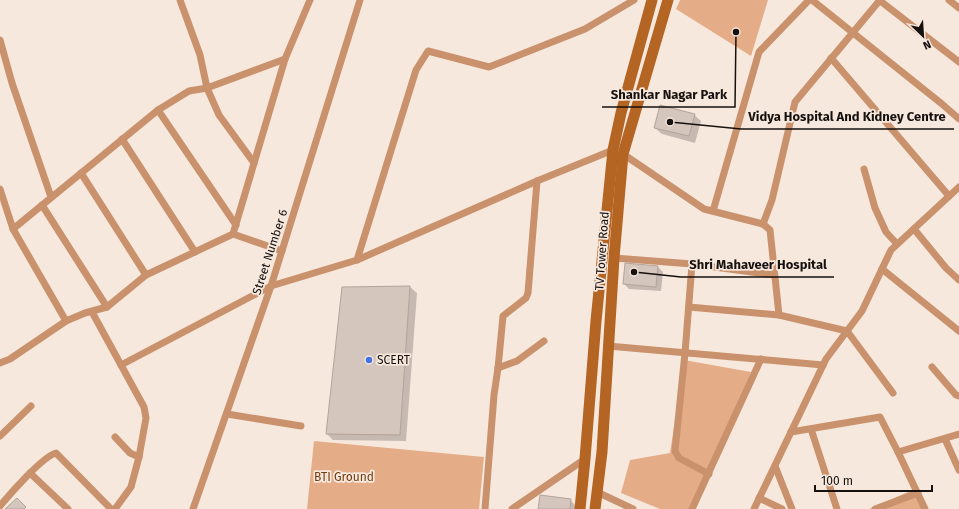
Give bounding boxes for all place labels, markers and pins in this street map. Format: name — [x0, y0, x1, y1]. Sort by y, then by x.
callout: Shankar Nagar Park — [602, 82, 735, 107]
callout: Vidya Hospital And Kidney Centre — [741, 104, 954, 129]
callout: Shri Mahaveer Hospital — [681, 252, 834, 277]
place label: SCERT — [377, 353, 411, 367]
marker: SCERT — [364, 355, 374, 365]

